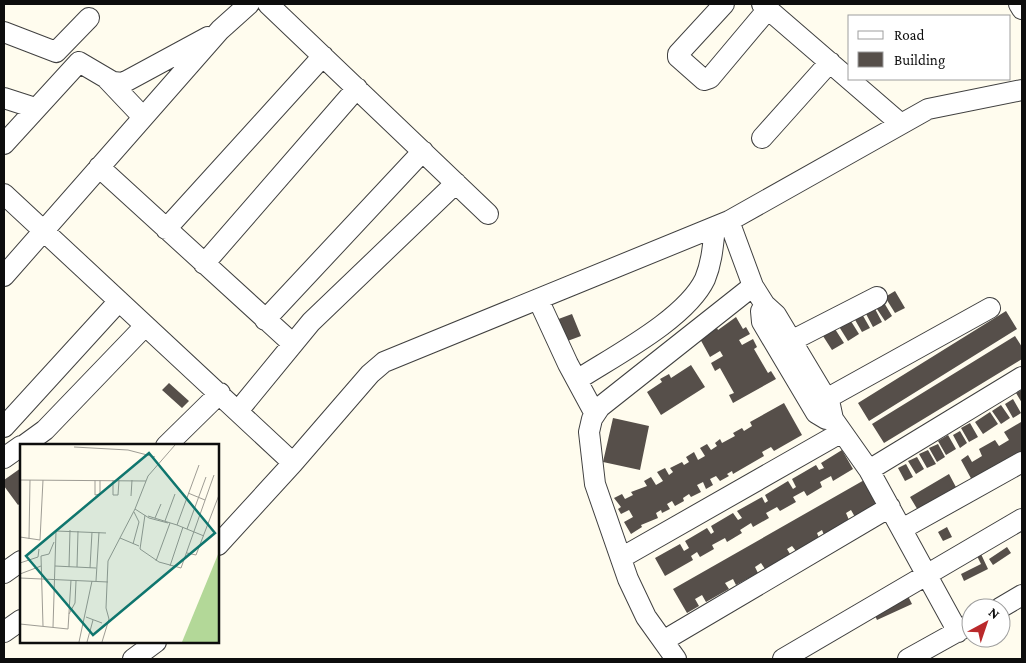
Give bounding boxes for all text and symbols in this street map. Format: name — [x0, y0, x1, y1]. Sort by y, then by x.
legend — [848, 15, 1011, 80]
text: Road — [894, 27, 925, 43]
text: Building — [894, 52, 945, 69]
inset map — [20, 444, 219, 643]
north arrow — [961, 598, 1011, 648]
text: N — [986, 604, 1004, 623]

